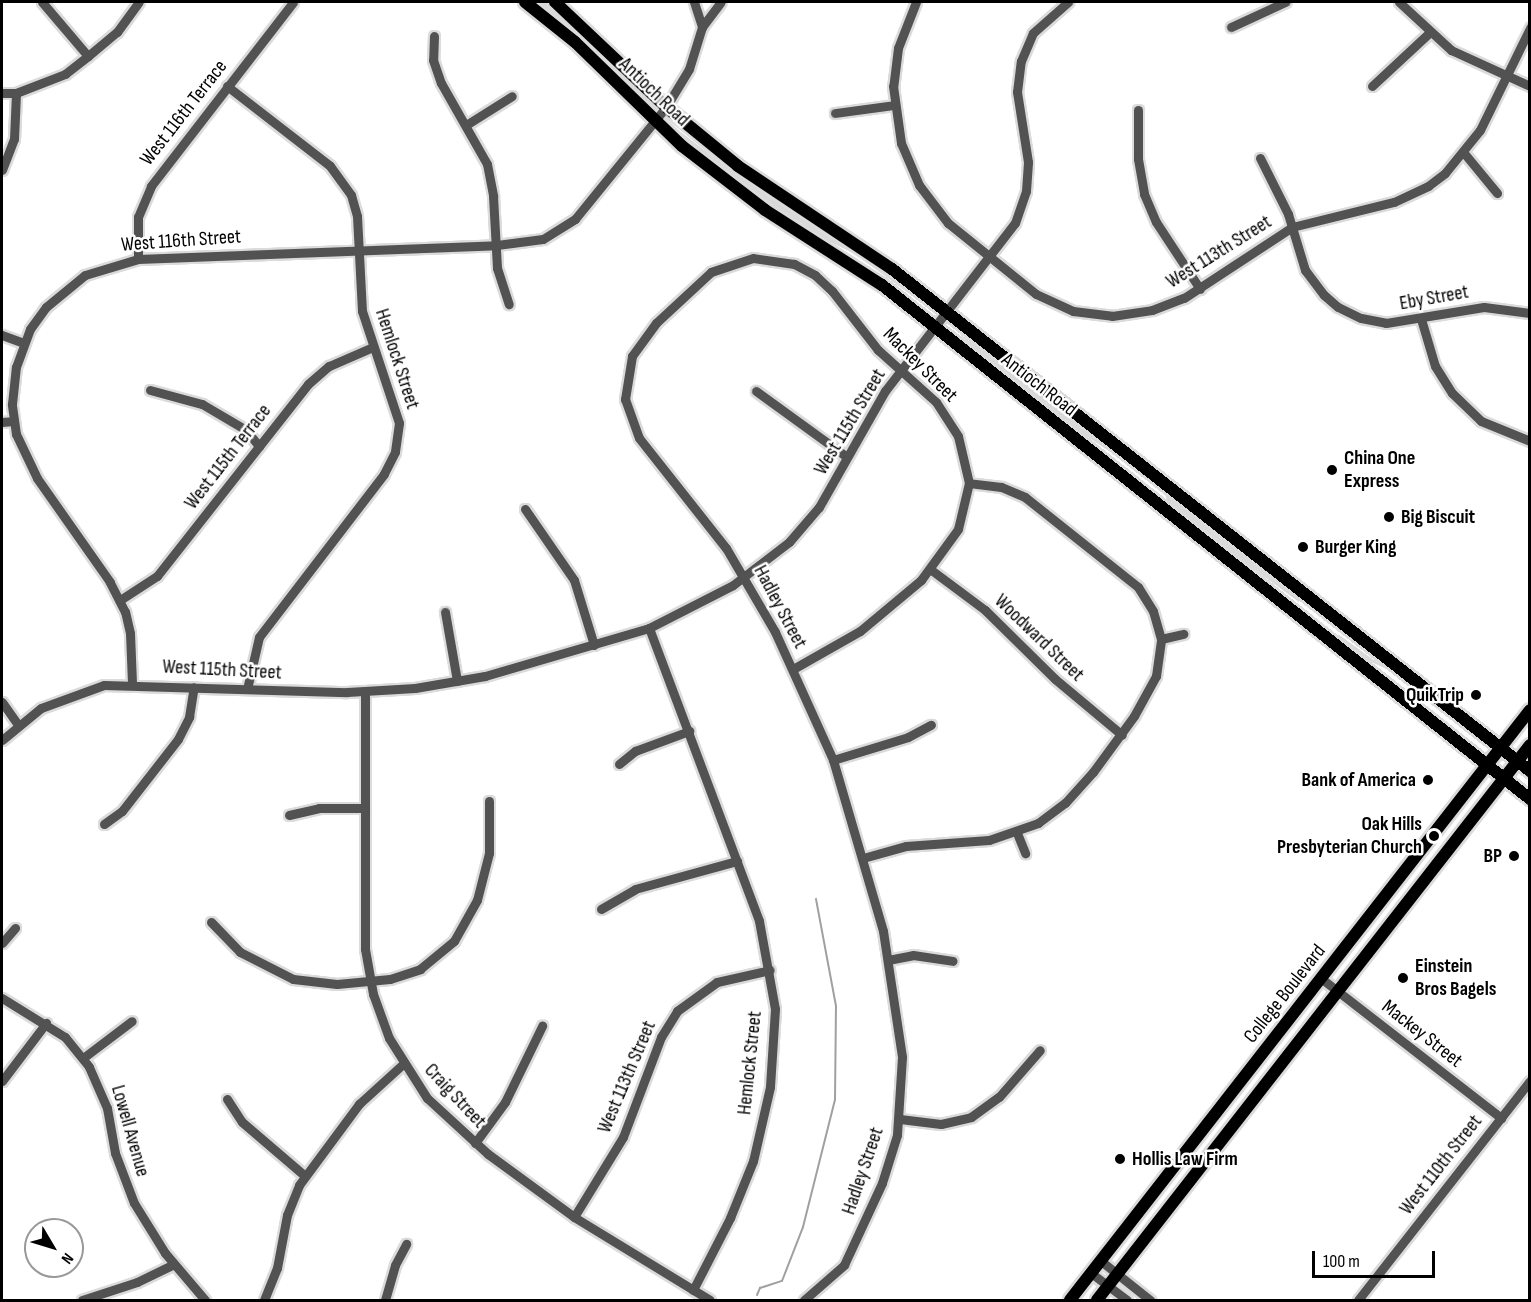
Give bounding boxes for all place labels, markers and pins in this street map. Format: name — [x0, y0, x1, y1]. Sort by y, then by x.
place label: China One Express — [1344, 446, 1415, 493]
marker: China One Express — [1325, 463, 1339, 477]
place label: Big Biscuit — [1401, 505, 1475, 529]
marker: Big Biscuit — [1382, 510, 1396, 524]
place label: Burger King — [1315, 535, 1396, 559]
marker: Burger King — [1296, 540, 1310, 554]
place label: QuikTrip — [1406, 683, 1464, 707]
marker: QuikTrip — [1469, 688, 1483, 702]
place label: Bank of America — [1301, 768, 1416, 792]
marker: Bank of America — [1421, 773, 1435, 787]
place label: Oak Hills Presbyterian Church — [1277, 813, 1422, 860]
marker: Oak Hills Presbyterian Church — [1427, 829, 1441, 843]
place label: BP — [1483, 844, 1502, 868]
marker: BP — [1507, 849, 1521, 863]
place label: Einstein Bros Bagels — [1415, 954, 1496, 1001]
marker: Einstein Bros Bagels — [1396, 971, 1410, 985]
place label: Hollis Law Firm — [1132, 1147, 1238, 1171]
marker: Hollis Law Firm — [1113, 1152, 1127, 1166]

